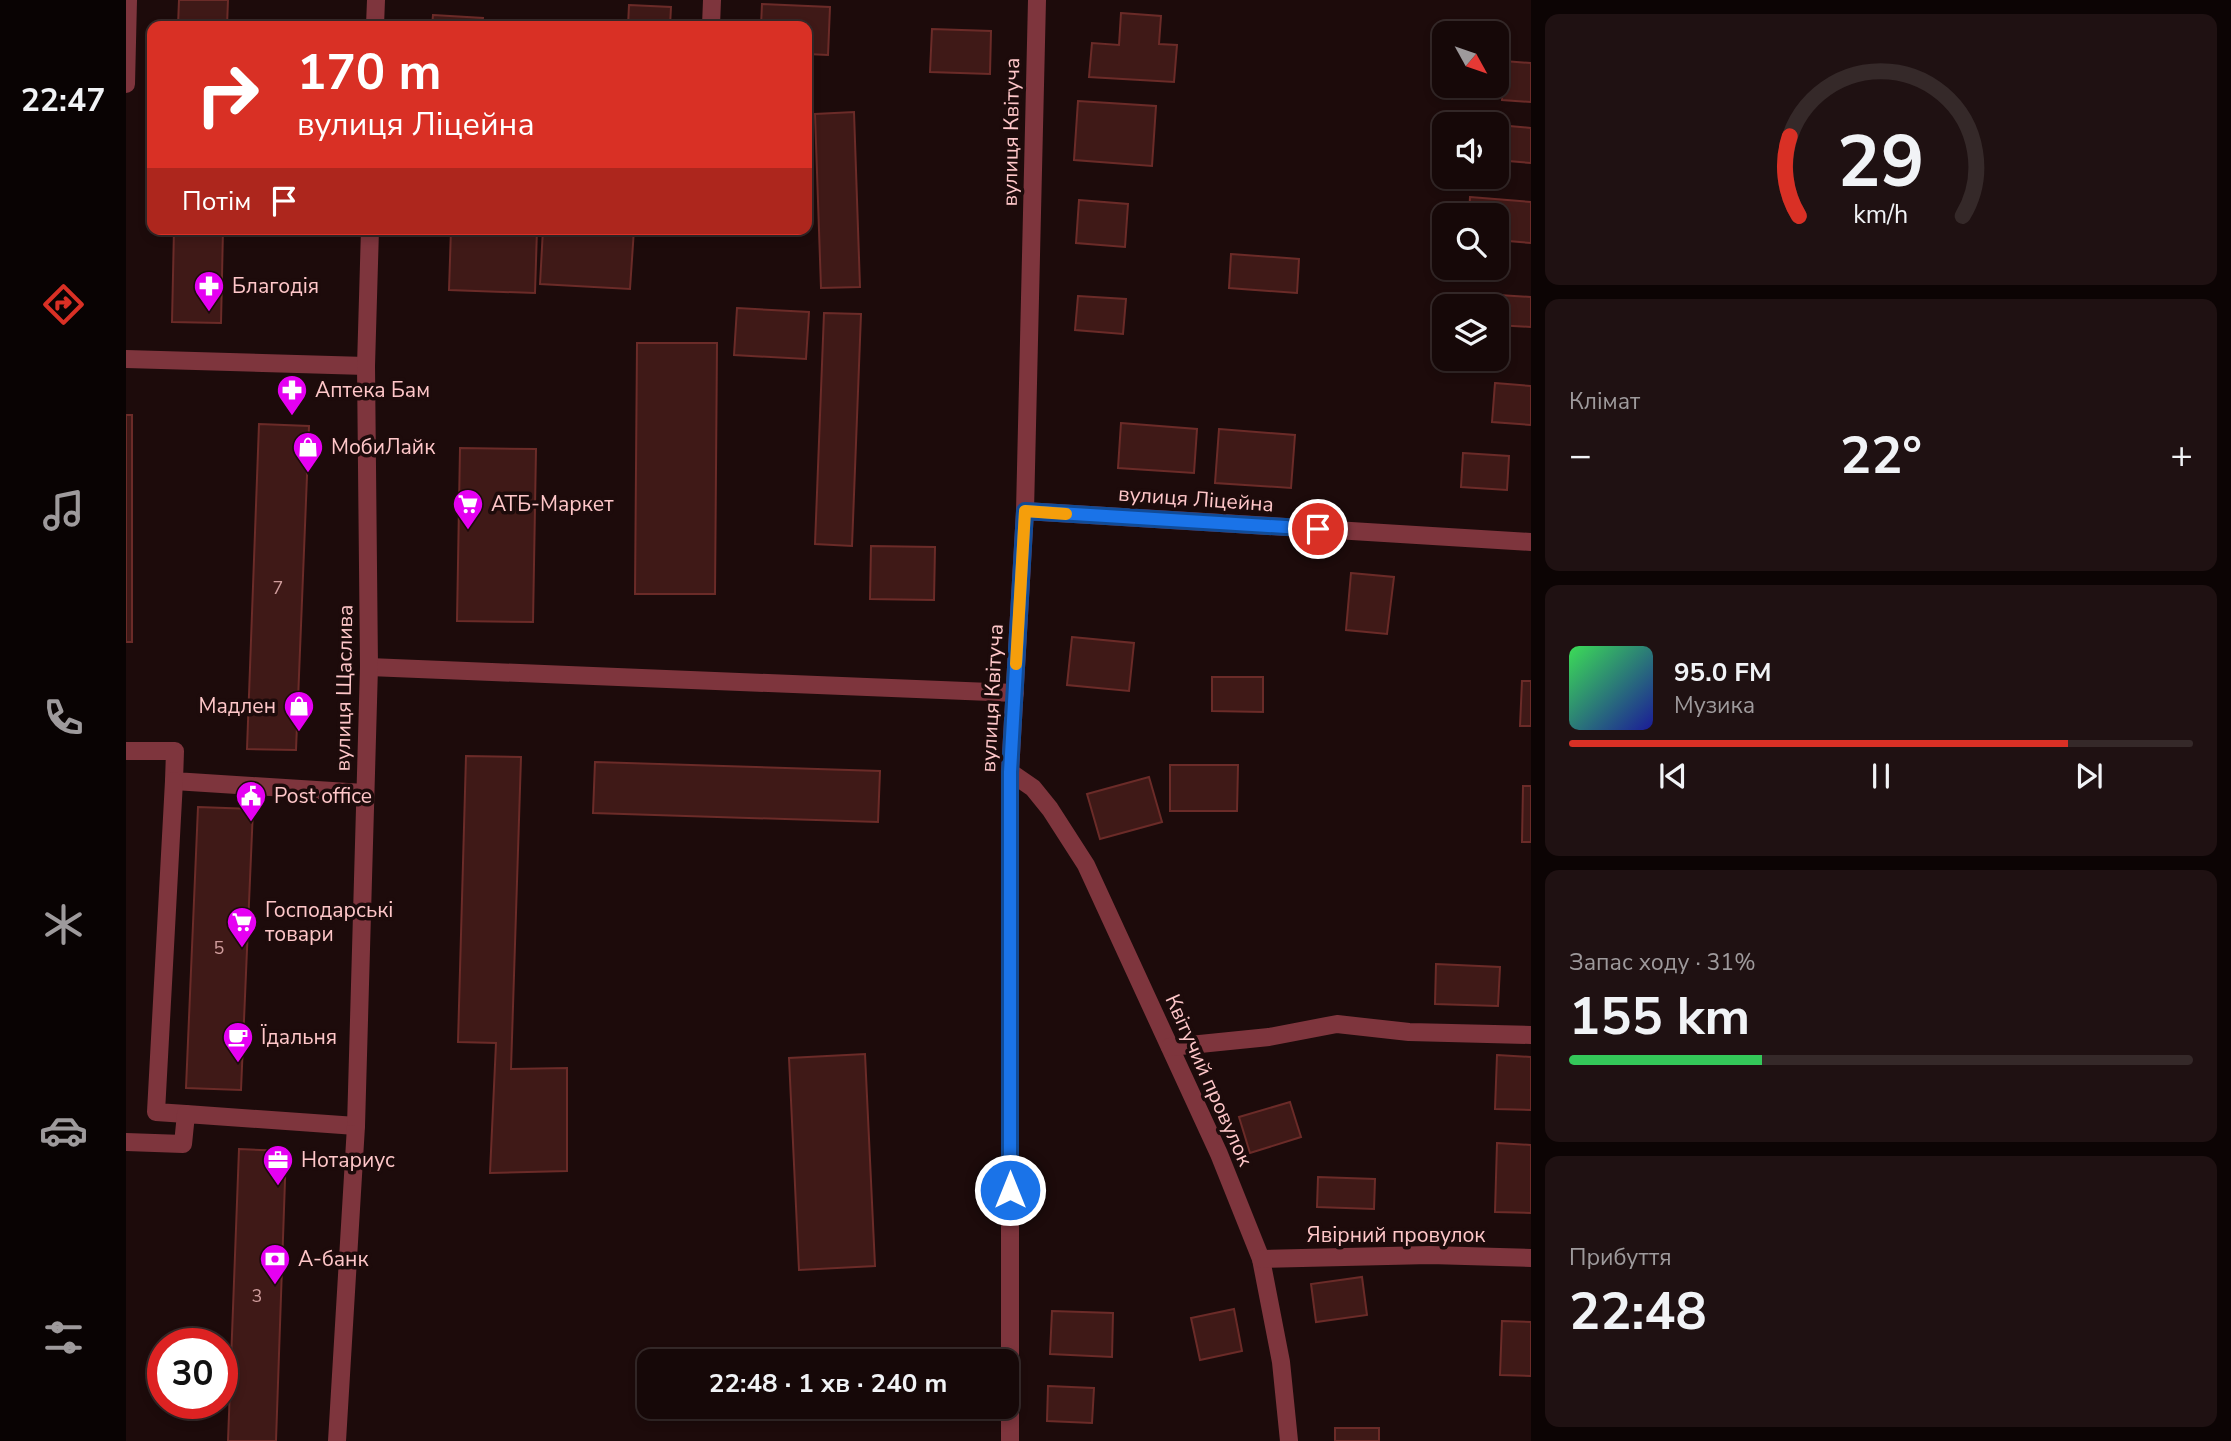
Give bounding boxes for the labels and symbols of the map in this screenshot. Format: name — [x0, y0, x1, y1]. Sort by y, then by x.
north arrow — [1432, 21, 1508, 98]
street label: вулиця Квітуча — [996, 57, 1026, 207]
pharmacy icon: Благодія — [192, 269, 226, 313]
place label: Благодія — [232, 272, 319, 300]
pharmacy icon: Аптека Бам — [275, 373, 309, 417]
place label: Аптека Бам — [315, 376, 430, 404]
shop icon: МобиЛайк — [291, 430, 325, 474]
place label: МобиЛайк — [331, 433, 436, 461]
street label: вулиця Ліцейна — [1117, 480, 1275, 518]
supermarket icon: АТБ-Маркет — [451, 487, 485, 531]
place label: АТБ-Маркет — [491, 490, 614, 518]
pin — [1288, 499, 1348, 559]
house number: 7 — [273, 576, 283, 600]
street label: вулиця Щаслива — [329, 604, 359, 772]
street label: вулиця Квітуча — [974, 623, 1010, 773]
shop icon: Мадлен — [282, 689, 316, 733]
place label: Мадлен — [199, 692, 276, 720]
public building icon: Post office — [234, 779, 268, 823]
place label: Post office — [274, 782, 372, 810]
place label: Господарські товари — [265, 896, 393, 948]
supermarket icon: Господарські товари — [225, 905, 259, 949]
house number: 5 — [214, 936, 224, 960]
street label: Квітучий провулок — [1159, 990, 1260, 1171]
cafe icon: Їдальня — [221, 1020, 255, 1064]
place label: Їдальня — [260, 1023, 337, 1051]
office icon: Нотариус — [261, 1143, 295, 1187]
place label: Нотариус — [301, 1146, 395, 1174]
position arrow — [973, 1153, 1047, 1227]
street label: Явірний провулок — [1307, 1221, 1486, 1249]
bank icon: А-банк — [258, 1242, 292, 1286]
place label: А-банк — [298, 1245, 369, 1273]
house number: 3 — [252, 1284, 262, 1308]
speed limit sign: 30 — [147, 1328, 238, 1419]

